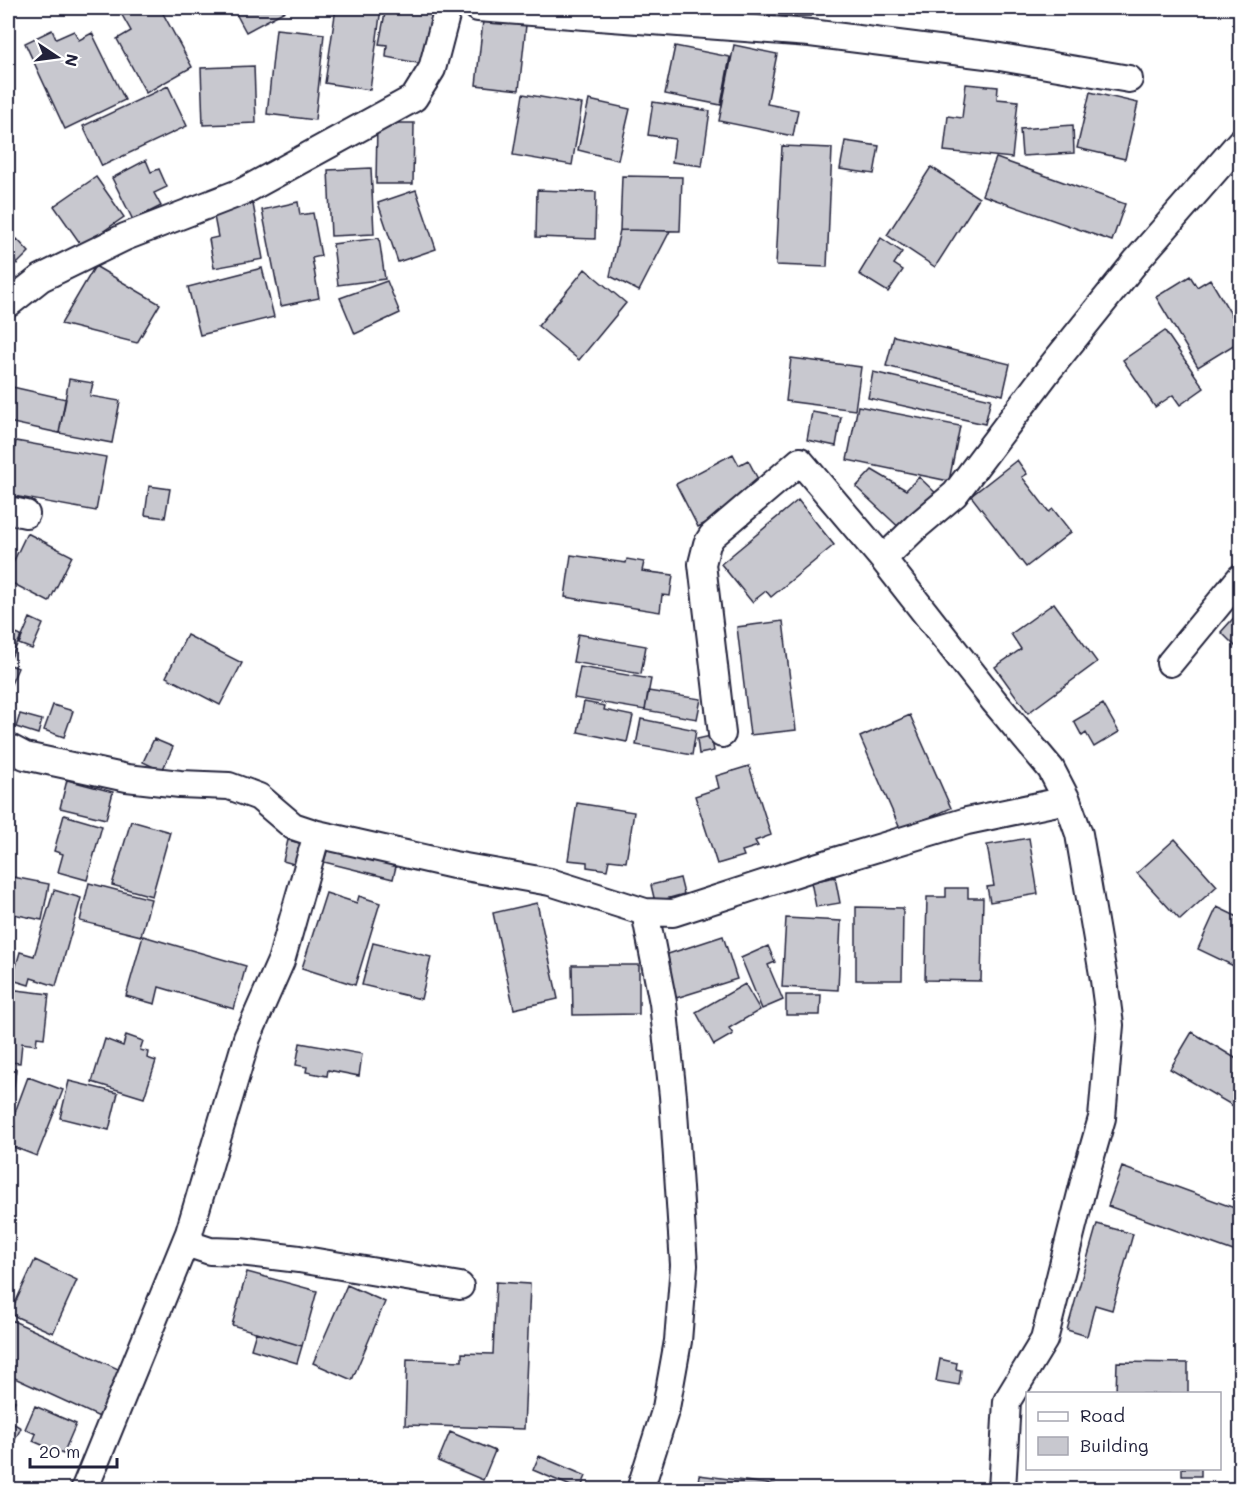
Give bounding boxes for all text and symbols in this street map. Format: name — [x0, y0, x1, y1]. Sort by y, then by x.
north arrow — [27, 27, 87, 87]
text: N — [61, 52, 84, 69]
legend — [1026, 1392, 1221, 1470]
text: Road — [1080, 1403, 1125, 1427]
scale bar — [30, 1431, 117, 1469]
text: Building — [1080, 1433, 1148, 1457]
text: 20 m — [39, 1439, 80, 1463]

